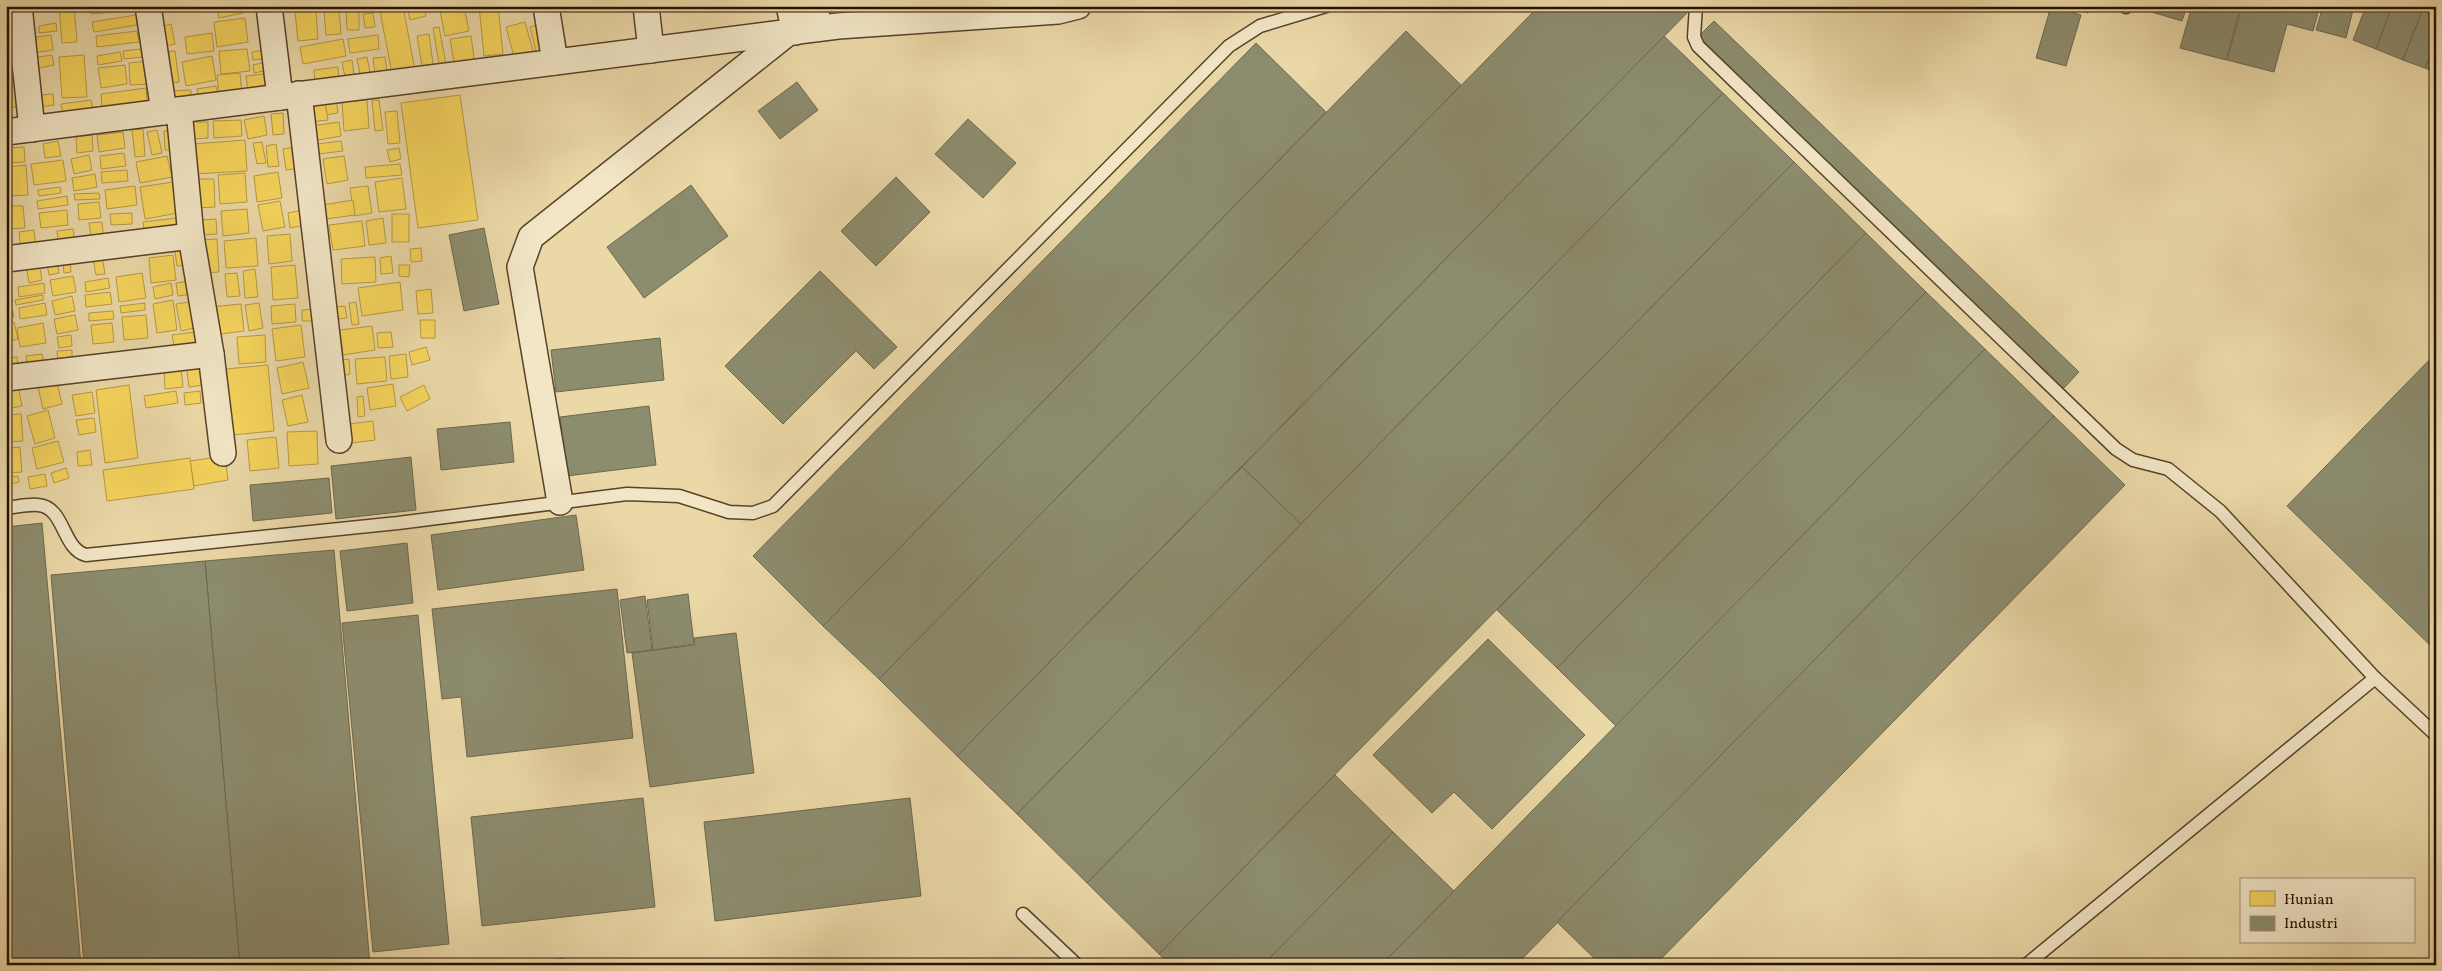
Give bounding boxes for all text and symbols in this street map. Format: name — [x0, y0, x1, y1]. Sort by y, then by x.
legend — [2240, 878, 2414, 944]
text: Hunian — [2284, 890, 2334, 911]
text: Industri — [2284, 914, 2338, 935]

